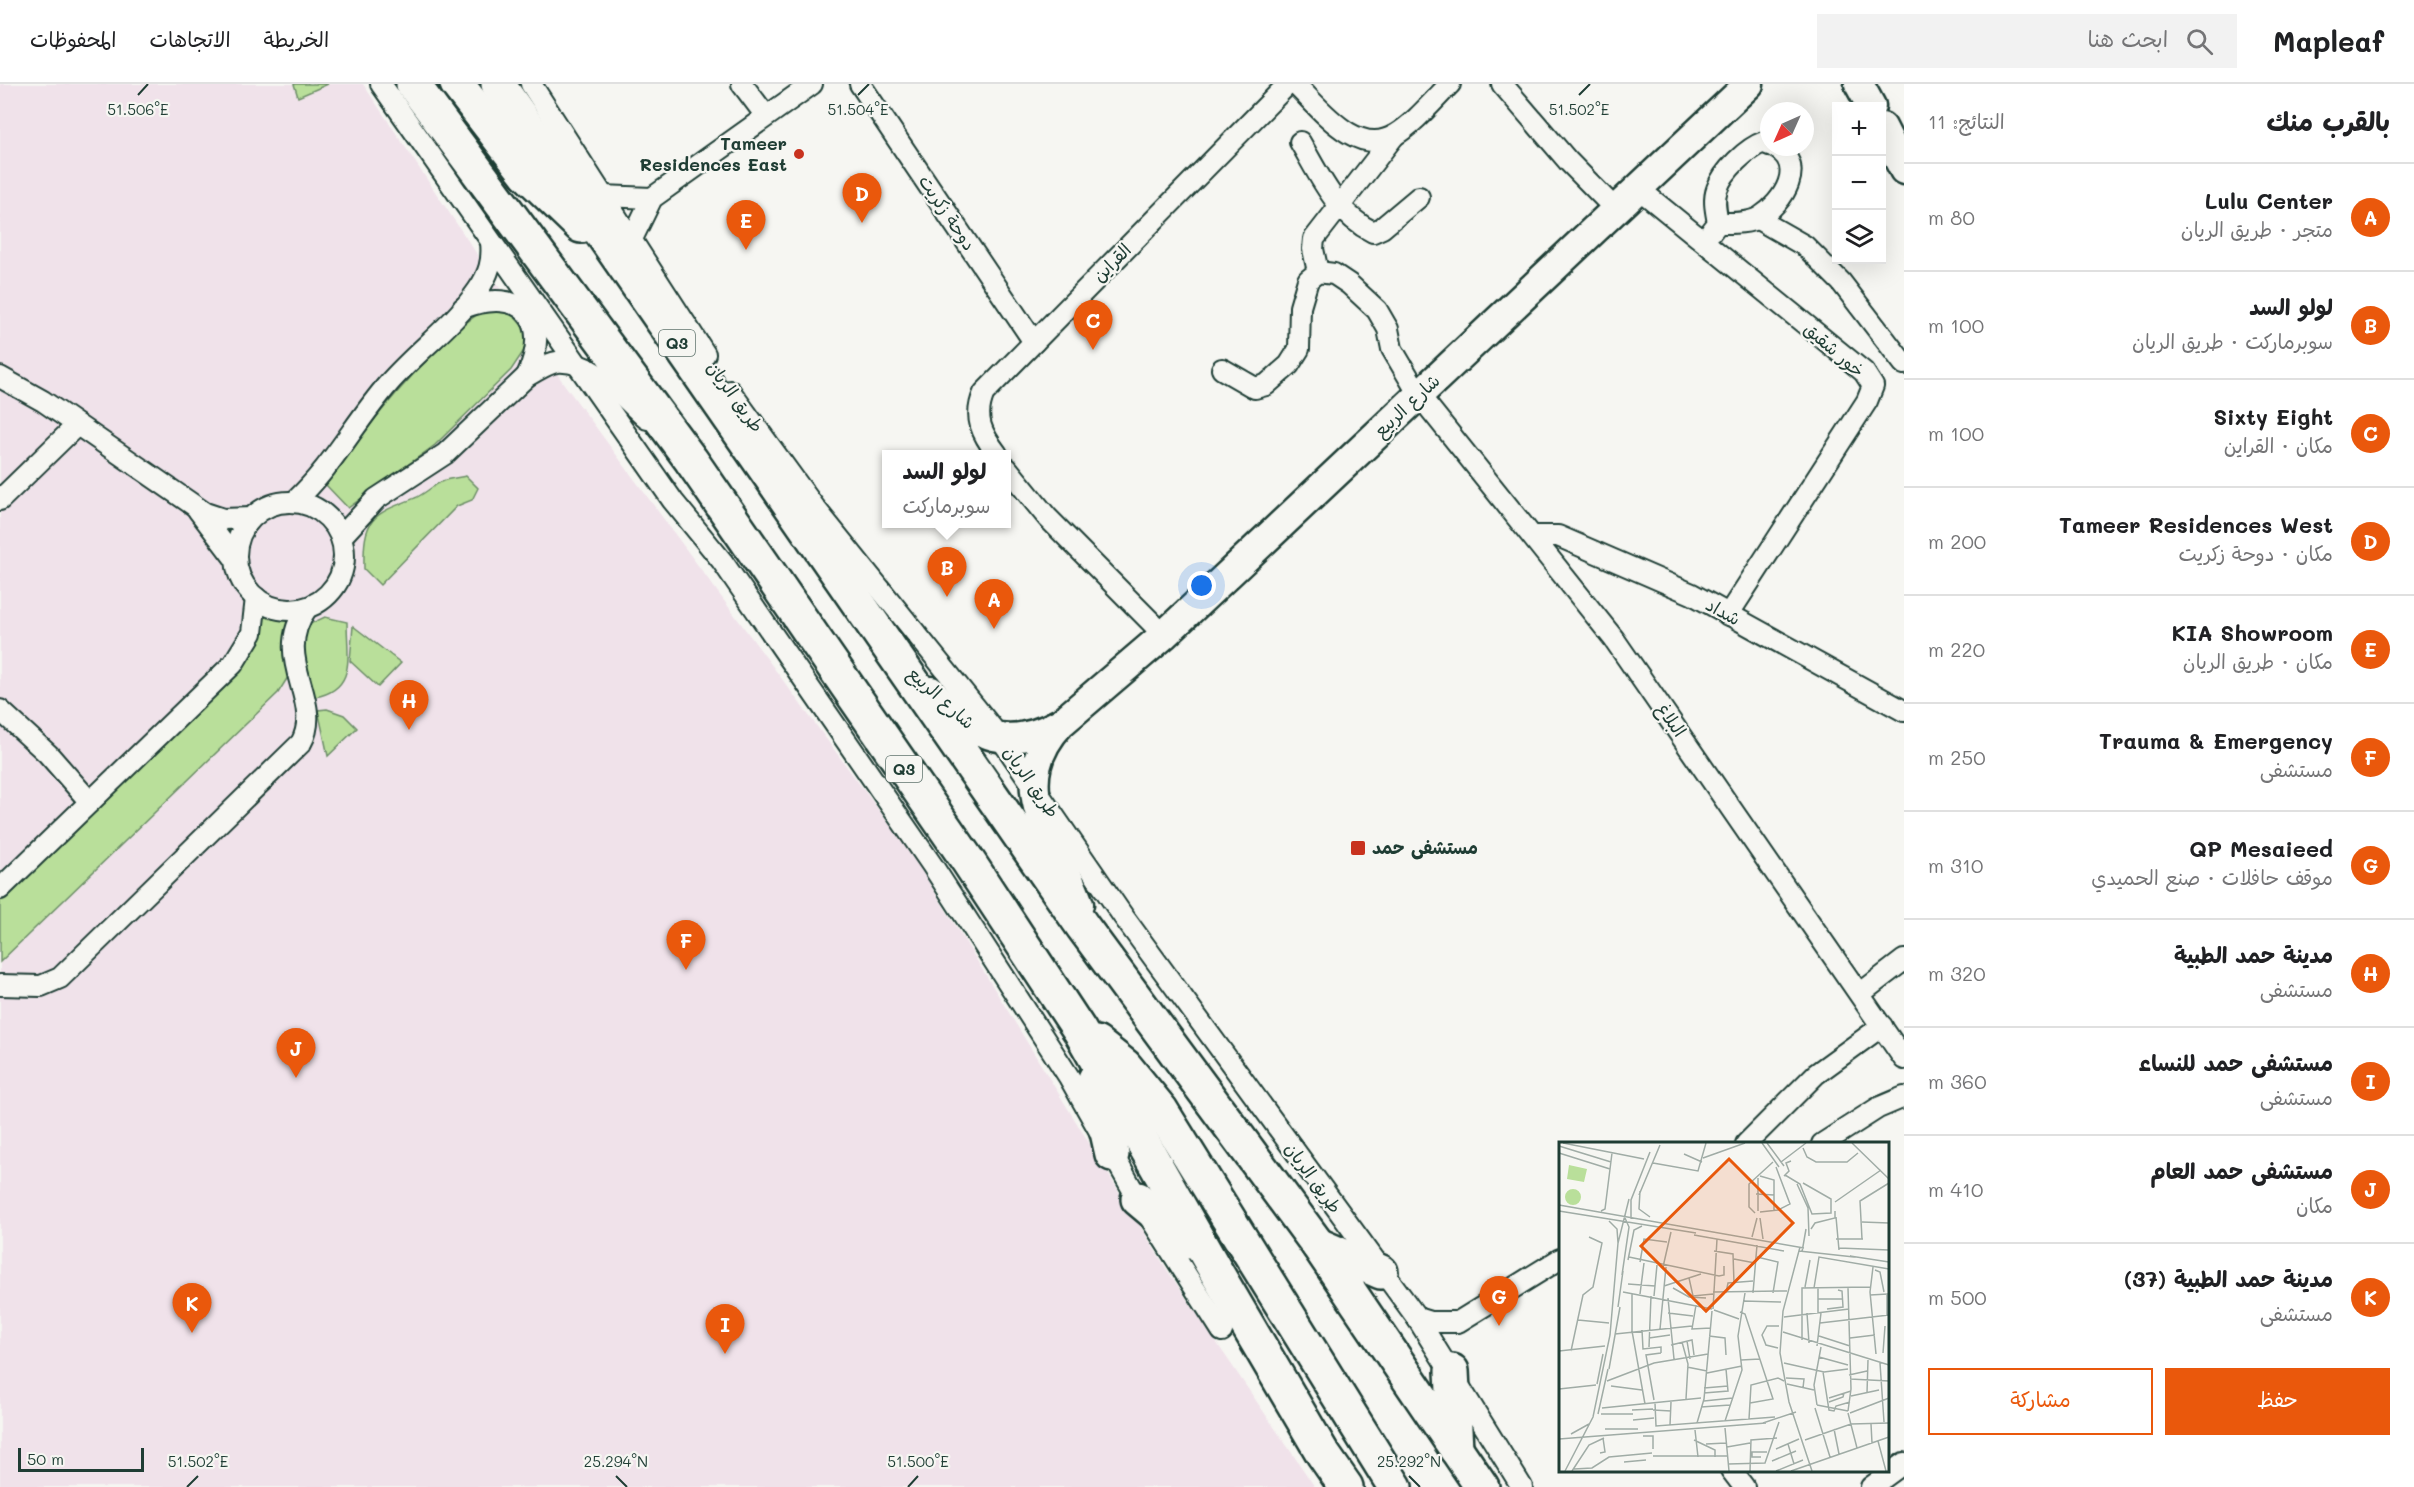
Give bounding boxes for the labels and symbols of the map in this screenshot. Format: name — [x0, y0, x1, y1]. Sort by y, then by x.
text: 51.506°E — [107, 99, 169, 119]
text: 51.504°E — [827, 99, 889, 119]
text: 51.502°E — [1549, 99, 1610, 119]
north arrow — [1760, 102, 1814, 156]
place label: Tameer Residences East — [640, 131, 787, 176]
marker: Tameer Residences East — [792, 147, 806, 161]
street label: دوحة زكريت — [914, 170, 982, 255]
pin: D — [842, 174, 882, 223]
pin: E — [726, 200, 766, 250]
street label: القراين — [1087, 238, 1136, 287]
pin: C — [1074, 300, 1112, 350]
street label: خور شقيق — [1799, 316, 1870, 382]
road number: Q3 — [659, 330, 695, 356]
street label: طريق الريان — [702, 356, 770, 437]
street label: شارع الربيع — [1368, 368, 1446, 444]
pin: B — [928, 548, 966, 597]
your location — [1187, 571, 1216, 600]
pin: A — [974, 580, 1014, 629]
street label: شداد — [1702, 592, 1745, 630]
street label: شارع الربيع — [902, 661, 980, 735]
pin: H — [390, 680, 428, 730]
street label: البلاغ — [1651, 697, 1692, 742]
street label: طريق الريان — [998, 741, 1065, 822]
road number: Q3 — [886, 756, 922, 782]
place label: مستشفى حمد — [1372, 835, 1478, 860]
marker: مستشفى حمد — [1349, 839, 1367, 857]
pin: F — [666, 920, 706, 970]
pin: J — [276, 1028, 316, 1078]
street label: طريق الريان — [1280, 1137, 1348, 1218]
inset map — [1559, 1142, 1889, 1472]
pin: G — [1480, 1276, 1518, 1326]
pin: K — [172, 1284, 212, 1333]
pin: I — [706, 1304, 744, 1354]
scale bar — [18, 1445, 144, 1472]
text: 51.502°E — [168, 1451, 229, 1471]
text: 25.294°N — [584, 1451, 648, 1471]
text: 51.500°E — [887, 1451, 949, 1471]
text: 25.292°N — [1377, 1451, 1441, 1471]

